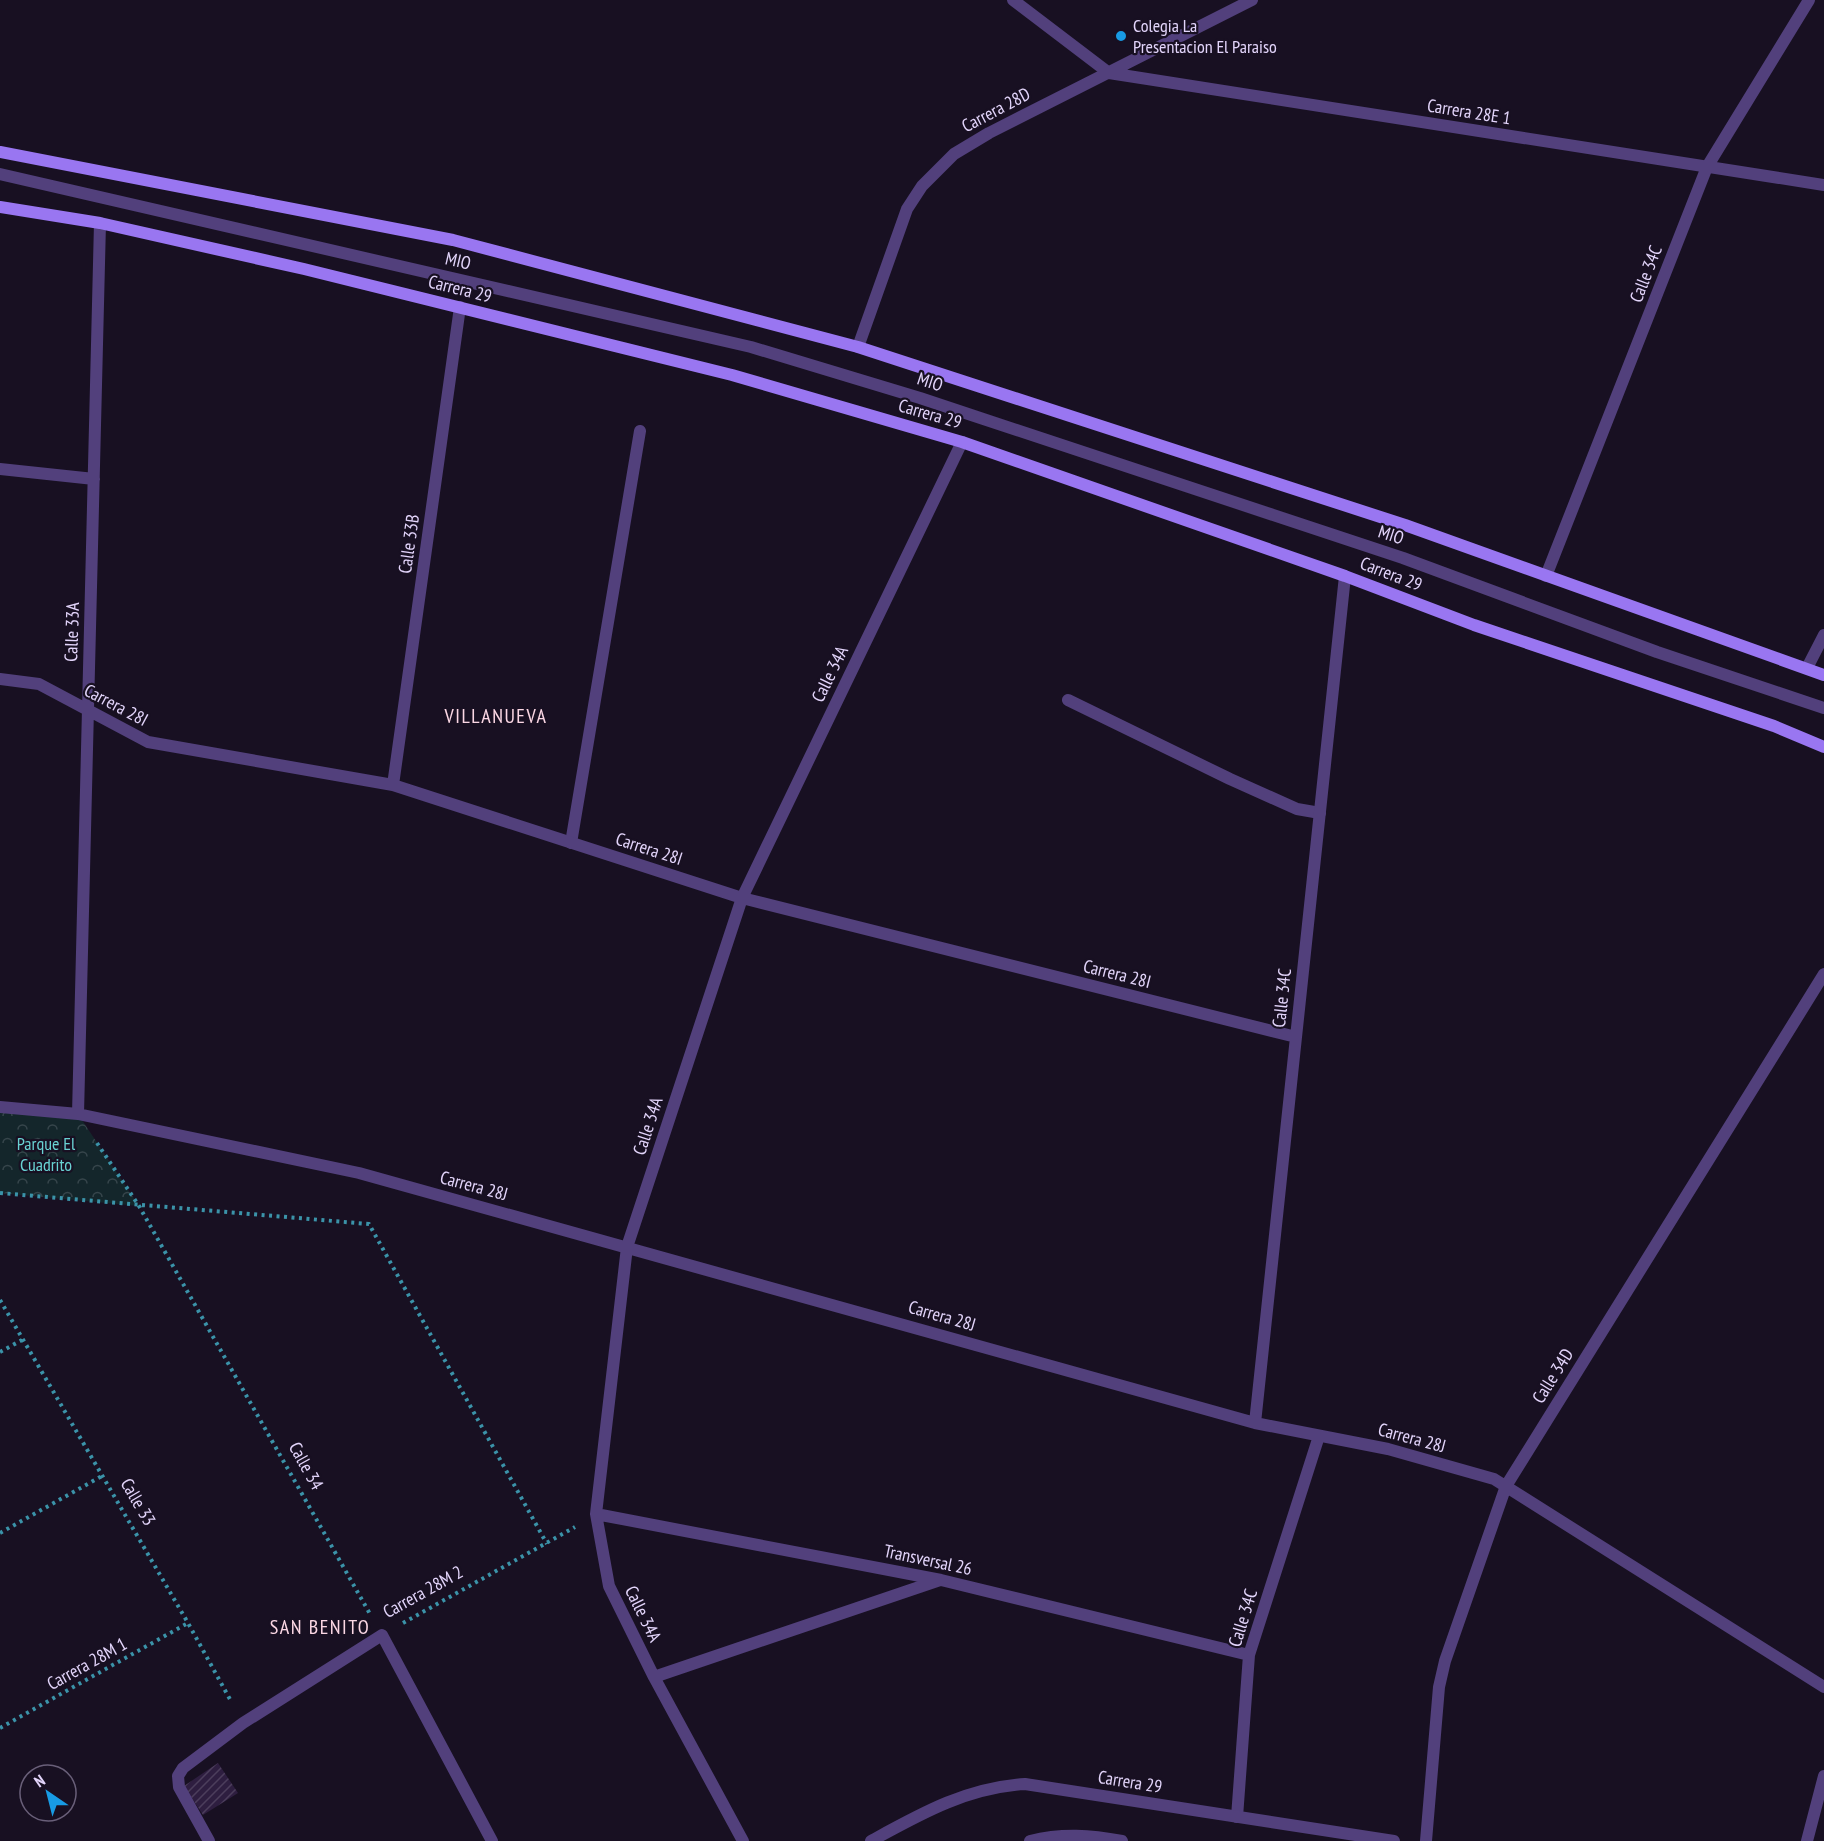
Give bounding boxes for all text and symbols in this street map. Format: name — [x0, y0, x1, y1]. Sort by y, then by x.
place label: Colegia La Presentacion El Paraiso — [1133, 14, 1277, 58]
marker: Colegia La Presentacion El Paraiso — [1114, 29, 1128, 43]
street label: Carrera 28D — [958, 82, 1034, 137]
street label: Carrera 28E 1 — [1426, 94, 1513, 129]
street label: Calle 34C — [1624, 242, 1667, 306]
street label: MIO — [443, 246, 473, 275]
street label: Carrera 29 — [426, 270, 494, 307]
street label: MIO — [914, 367, 946, 396]
street label: Carrera 29 — [896, 394, 964, 433]
street label: Calle 33B — [393, 513, 424, 575]
street label: MIO — [1375, 520, 1407, 549]
street label: Carrera 29 — [1357, 551, 1425, 596]
street label: Calle 33A — [59, 601, 84, 662]
street label: Calle 34A — [806, 642, 853, 706]
street label: Carrera 28I — [80, 678, 152, 731]
district label: VILLANUEVA — [444, 703, 547, 729]
street label: Carrera 28I — [613, 827, 685, 870]
street label: Carrera 28I — [1081, 954, 1153, 993]
street label: Calle 34C — [1267, 967, 1296, 1029]
street label: Calle 34A — [627, 1094, 668, 1158]
park label: Parque El Cuadrito — [17, 1132, 76, 1176]
street label: Carrera 28J — [438, 1165, 510, 1206]
street label: Carrera 28J — [906, 1295, 978, 1336]
street label: Calle 34D — [1527, 1344, 1578, 1407]
street label: Carrera 28J — [1376, 1417, 1448, 1458]
street label: Calle 34 — [284, 1438, 329, 1494]
street label: Calle 33 — [116, 1474, 161, 1530]
street label: Transversal 26 — [882, 1539, 974, 1580]
street label: Carrera 28M 2 — [379, 1560, 467, 1623]
street label: Calle 34A — [620, 1582, 667, 1646]
street label: Calle 34C — [1223, 1586, 1262, 1650]
district label: SAN BENITO — [270, 1614, 370, 1640]
street label: Carrera 28M 1 — [43, 1632, 131, 1695]
north arrow — [18, 1763, 78, 1823]
street label: Carrera 29 — [1096, 1765, 1164, 1798]
text: N — [30, 1770, 49, 1791]

